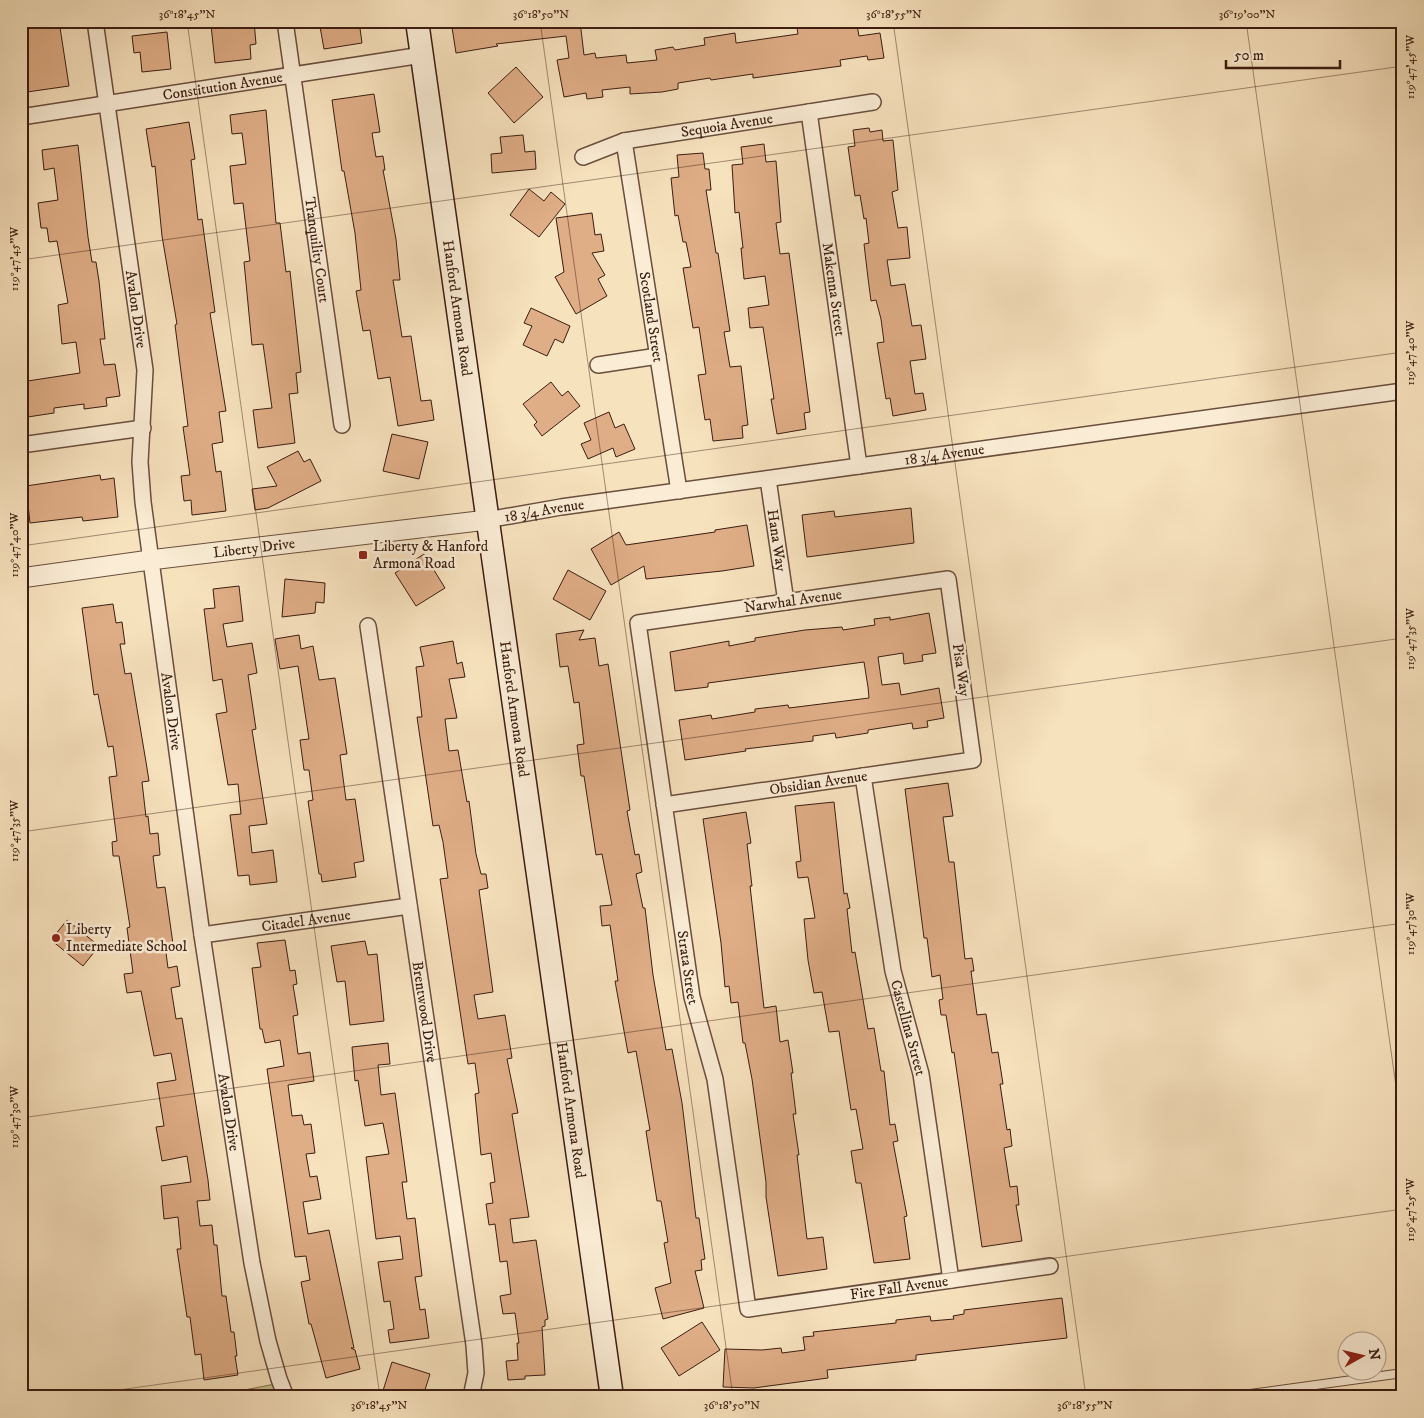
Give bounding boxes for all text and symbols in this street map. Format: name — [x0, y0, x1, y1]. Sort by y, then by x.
text: 36°18'45"N — [159, 7, 215, 22]
text: 36°18'50"N — [513, 7, 569, 22]
text: 36°18'55"N — [866, 7, 922, 22]
text: 36°19'00"N — [1219, 7, 1276, 22]
text: 119°47'45"W — [1403, 34, 1418, 99]
scale bar — [1226, 38, 1340, 70]
text: 50 m — [1234, 46, 1264, 65]
street label: Constitution Avenue — [161, 67, 284, 104]
street label: Sequoia Avenue — [679, 108, 774, 141]
street label: Tranquility Court — [300, 196, 334, 304]
text: 119°47'45"W — [7, 226, 22, 291]
street label: Hanford Armona Road — [439, 239, 477, 378]
street label: Makenna Street — [818, 241, 850, 338]
street label: Avalon Drive — [121, 269, 151, 349]
street label: Scotland Street — [635, 270, 668, 364]
text: 119°47'40"W — [1403, 320, 1418, 385]
street label: 18 3/4 Avenue — [903, 439, 986, 469]
street label: 18 3/4 Avenue — [503, 494, 585, 526]
street label: Hana Way — [763, 508, 791, 574]
text: 119°47'40"W — [7, 512, 22, 577]
street label: Liberty Drive — [212, 533, 296, 562]
place label: Liberty & Hanford Armona Road — [373, 537, 489, 573]
marker: Liberty & Hanford Armona Road — [357, 549, 369, 561]
street label: Narwhal Avenue — [743, 585, 843, 617]
text: 119°47'35"W — [1403, 607, 1418, 670]
street label: Hanford Armona Road — [495, 640, 534, 779]
street label: Pisa Way — [948, 642, 974, 699]
street label: Avalon Drive — [157, 671, 186, 751]
street label: Obsidian Avenue — [768, 766, 869, 799]
text: 119°47'35"W — [7, 799, 22, 862]
text: 119°47'30"W — [1403, 892, 1418, 955]
street label: Citadel Avenue — [260, 905, 352, 936]
place label: Liberty Intermediate School — [66, 920, 188, 956]
street label: Strata Street — [673, 929, 703, 1007]
marker: Liberty Intermediate School — [50, 932, 62, 944]
street label: Brentwood Drive — [408, 960, 442, 1064]
street label: Castellina Street — [886, 978, 931, 1078]
street label: Hanford Armona Road — [552, 1041, 590, 1180]
street label: Avalon Drive — [214, 1072, 244, 1152]
text: 119°47'30"W — [7, 1085, 22, 1148]
text: 119°47'25"W — [1403, 1177, 1418, 1242]
street label: Fire Fall Avenue — [849, 1271, 949, 1304]
north arrow — [1336, 1330, 1386, 1380]
text: N — [1364, 1347, 1384, 1362]
text: 36°18'45"N — [351, 1398, 407, 1413]
text: 36°18'50"N — [704, 1398, 760, 1413]
text: 36°18'55"N — [1057, 1398, 1113, 1413]

